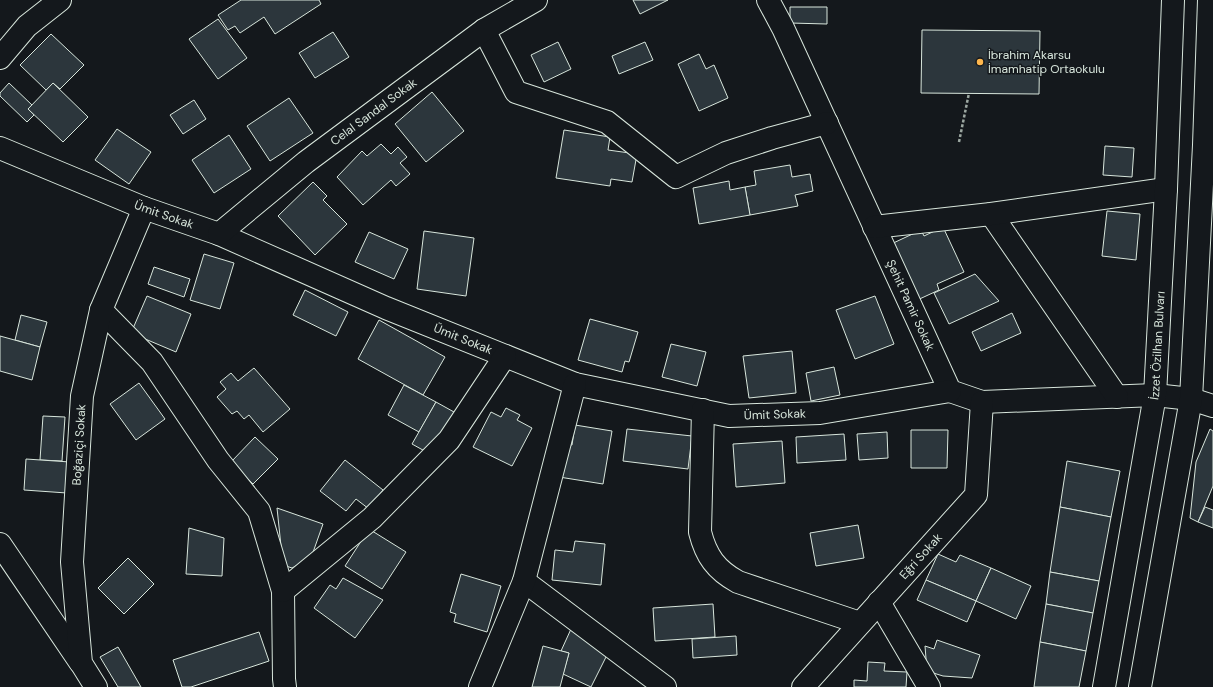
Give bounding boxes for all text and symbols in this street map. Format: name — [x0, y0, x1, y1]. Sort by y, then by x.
place label: İbrahim Akarsu İmamhatip Ortaokulu — [988, 47, 1105, 77]
marker: İbrahim Akarsu İmamhatip Ortaokulu — [975, 57, 985, 67]
street label: Celal Sandal Sokak — [327, 75, 420, 149]
street label: Ümit Sokak — [132, 197, 196, 233]
street label: Şehit Pamir Sokak — [883, 257, 938, 353]
street label: İzzet Özilhan Bulvarı — [1146, 291, 1169, 401]
street label: Ümit Sokak — [431, 320, 495, 358]
street label: Boğaziçi Sokak — [69, 404, 89, 486]
street label: Ümit Sokak — [744, 405, 806, 424]
street label: Eğri Sokak — [896, 530, 946, 583]

